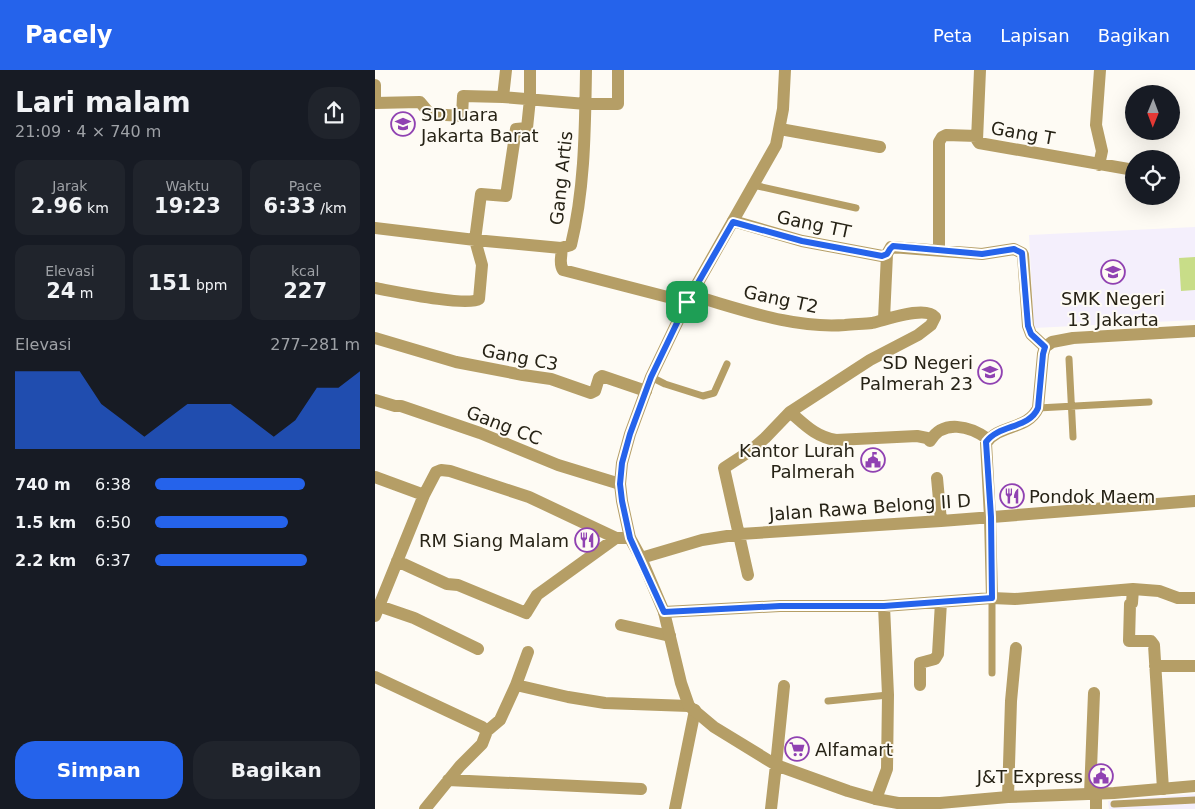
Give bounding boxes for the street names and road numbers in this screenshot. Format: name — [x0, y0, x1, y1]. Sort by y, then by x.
street label: Gang T — [989, 117, 1058, 149]
street label: Gang Artis — [546, 130, 576, 226]
street label: Gang TT — [775, 206, 854, 242]
street label: Gang T2 — [742, 281, 820, 317]
street label: Gang C3 — [480, 339, 560, 375]
street label: Gang CC — [464, 401, 544, 449]
street label: Jalan Rawa Belong II D — [767, 489, 972, 525]

